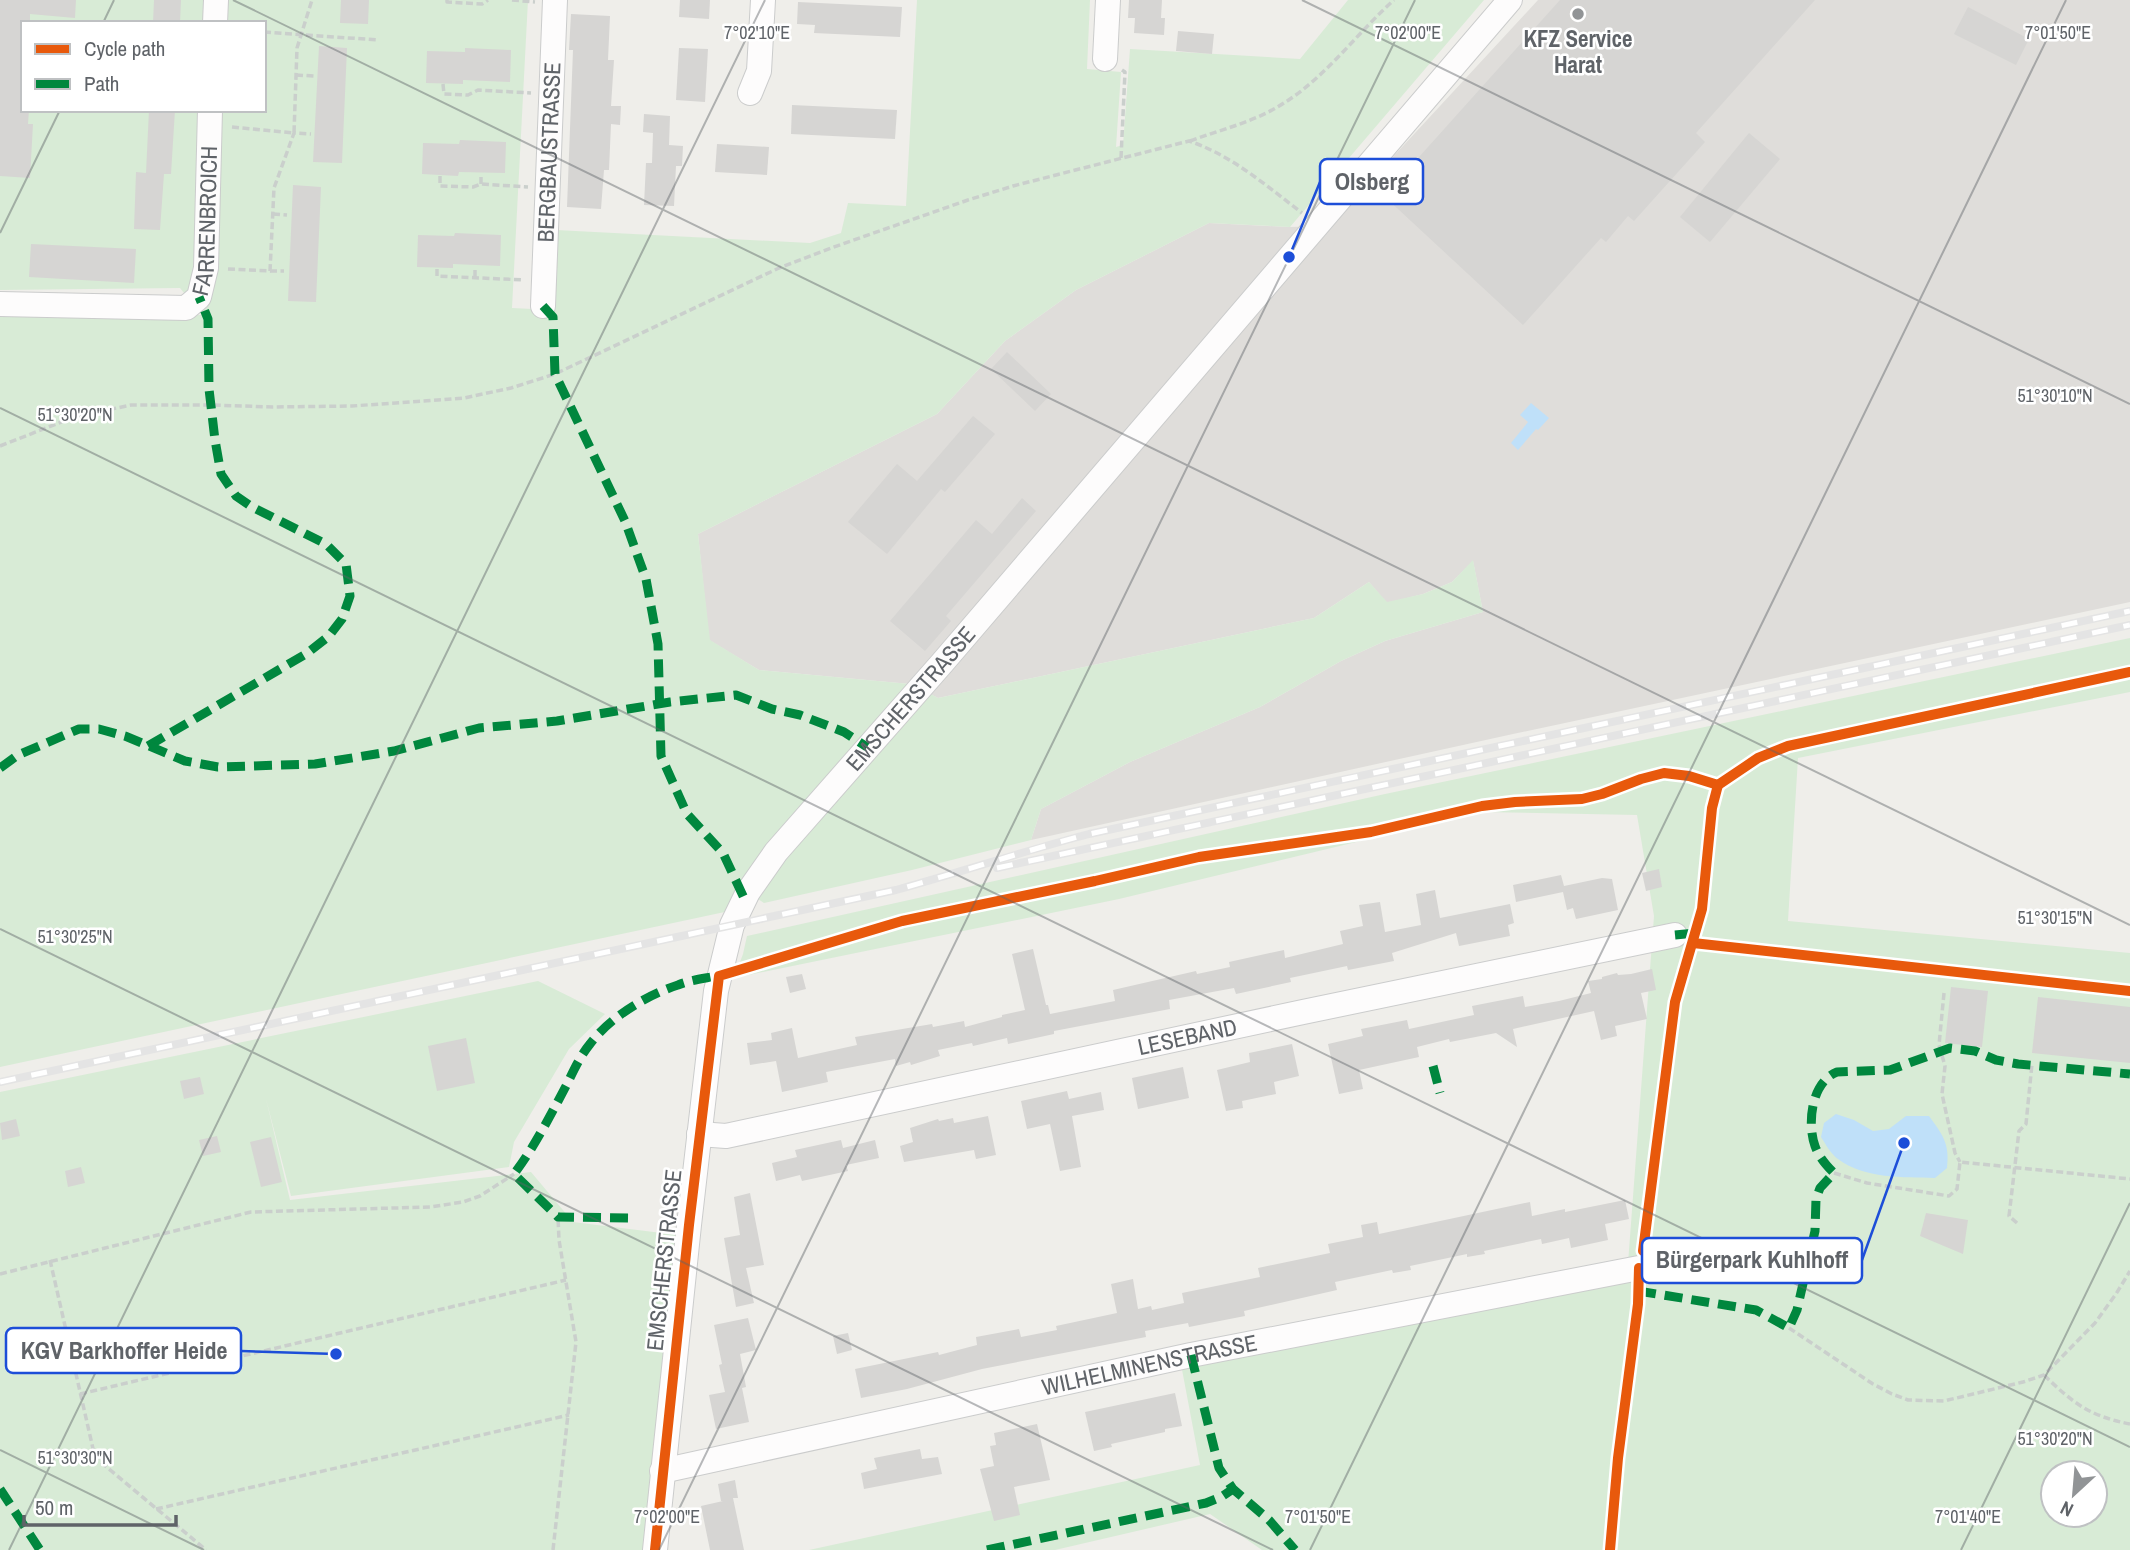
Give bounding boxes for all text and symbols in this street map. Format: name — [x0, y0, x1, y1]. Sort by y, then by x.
marker: KFZ Service Harat — [1570, 6, 1586, 22]
text: 7°02'10"E — [724, 20, 790, 45]
text: 7°02'00"E — [1375, 20, 1441, 45]
text: 7°01'50"E — [2025, 20, 2091, 45]
legend — [21, 21, 266, 112]
place label: KFZ Service Harat — [1523, 23, 1633, 80]
text: Cycle path — [84, 34, 165, 63]
street label: BERGBAUSTRASSE — [530, 61, 568, 243]
text: Path — [84, 69, 119, 98]
street label: FARRENBROICH — [184, 146, 224, 299]
callout: Olsberg — [1320, 159, 1423, 204]
text: Olsberg — [1335, 165, 1409, 197]
text: 51°30'10"N — [2017, 383, 2093, 408]
text: 51°30'20"N — [37, 402, 113, 427]
street label: EMSCHERSTRASSE — [839, 619, 982, 777]
text: 51°30'15"N — [2017, 905, 2093, 930]
text: 51°30'25"N — [37, 924, 113, 949]
street label: LESEBAND — [1135, 1011, 1240, 1062]
street label: EMSCHERSTRASSE — [639, 1168, 688, 1352]
callout: Bürgerpark Kuhlhoff — [1642, 1238, 1862, 1283]
text: Bürgerpark Kuhlhoff — [1656, 1243, 1849, 1275]
street label: WILHELMINENSTRASSE — [1039, 1327, 1260, 1402]
callout: KGV Barkhoffer Heide — [6, 1328, 241, 1373]
text: KGV Barkhoffer Heide — [21, 1334, 227, 1366]
text: 51°30'20"N — [2017, 1426, 2093, 1451]
text: 51°30'30"N — [37, 1445, 113, 1470]
north arrow — [2039, 1459, 2109, 1529]
scale bar — [24, 1484, 177, 1528]
text: 50 m — [35, 1493, 73, 1522]
text: N — [2056, 1495, 2077, 1523]
text: 7°02'00"E — [634, 1504, 700, 1529]
text: 7°01'50"E — [1285, 1504, 1351, 1529]
text: 7°01'40"E — [1935, 1504, 2001, 1529]

